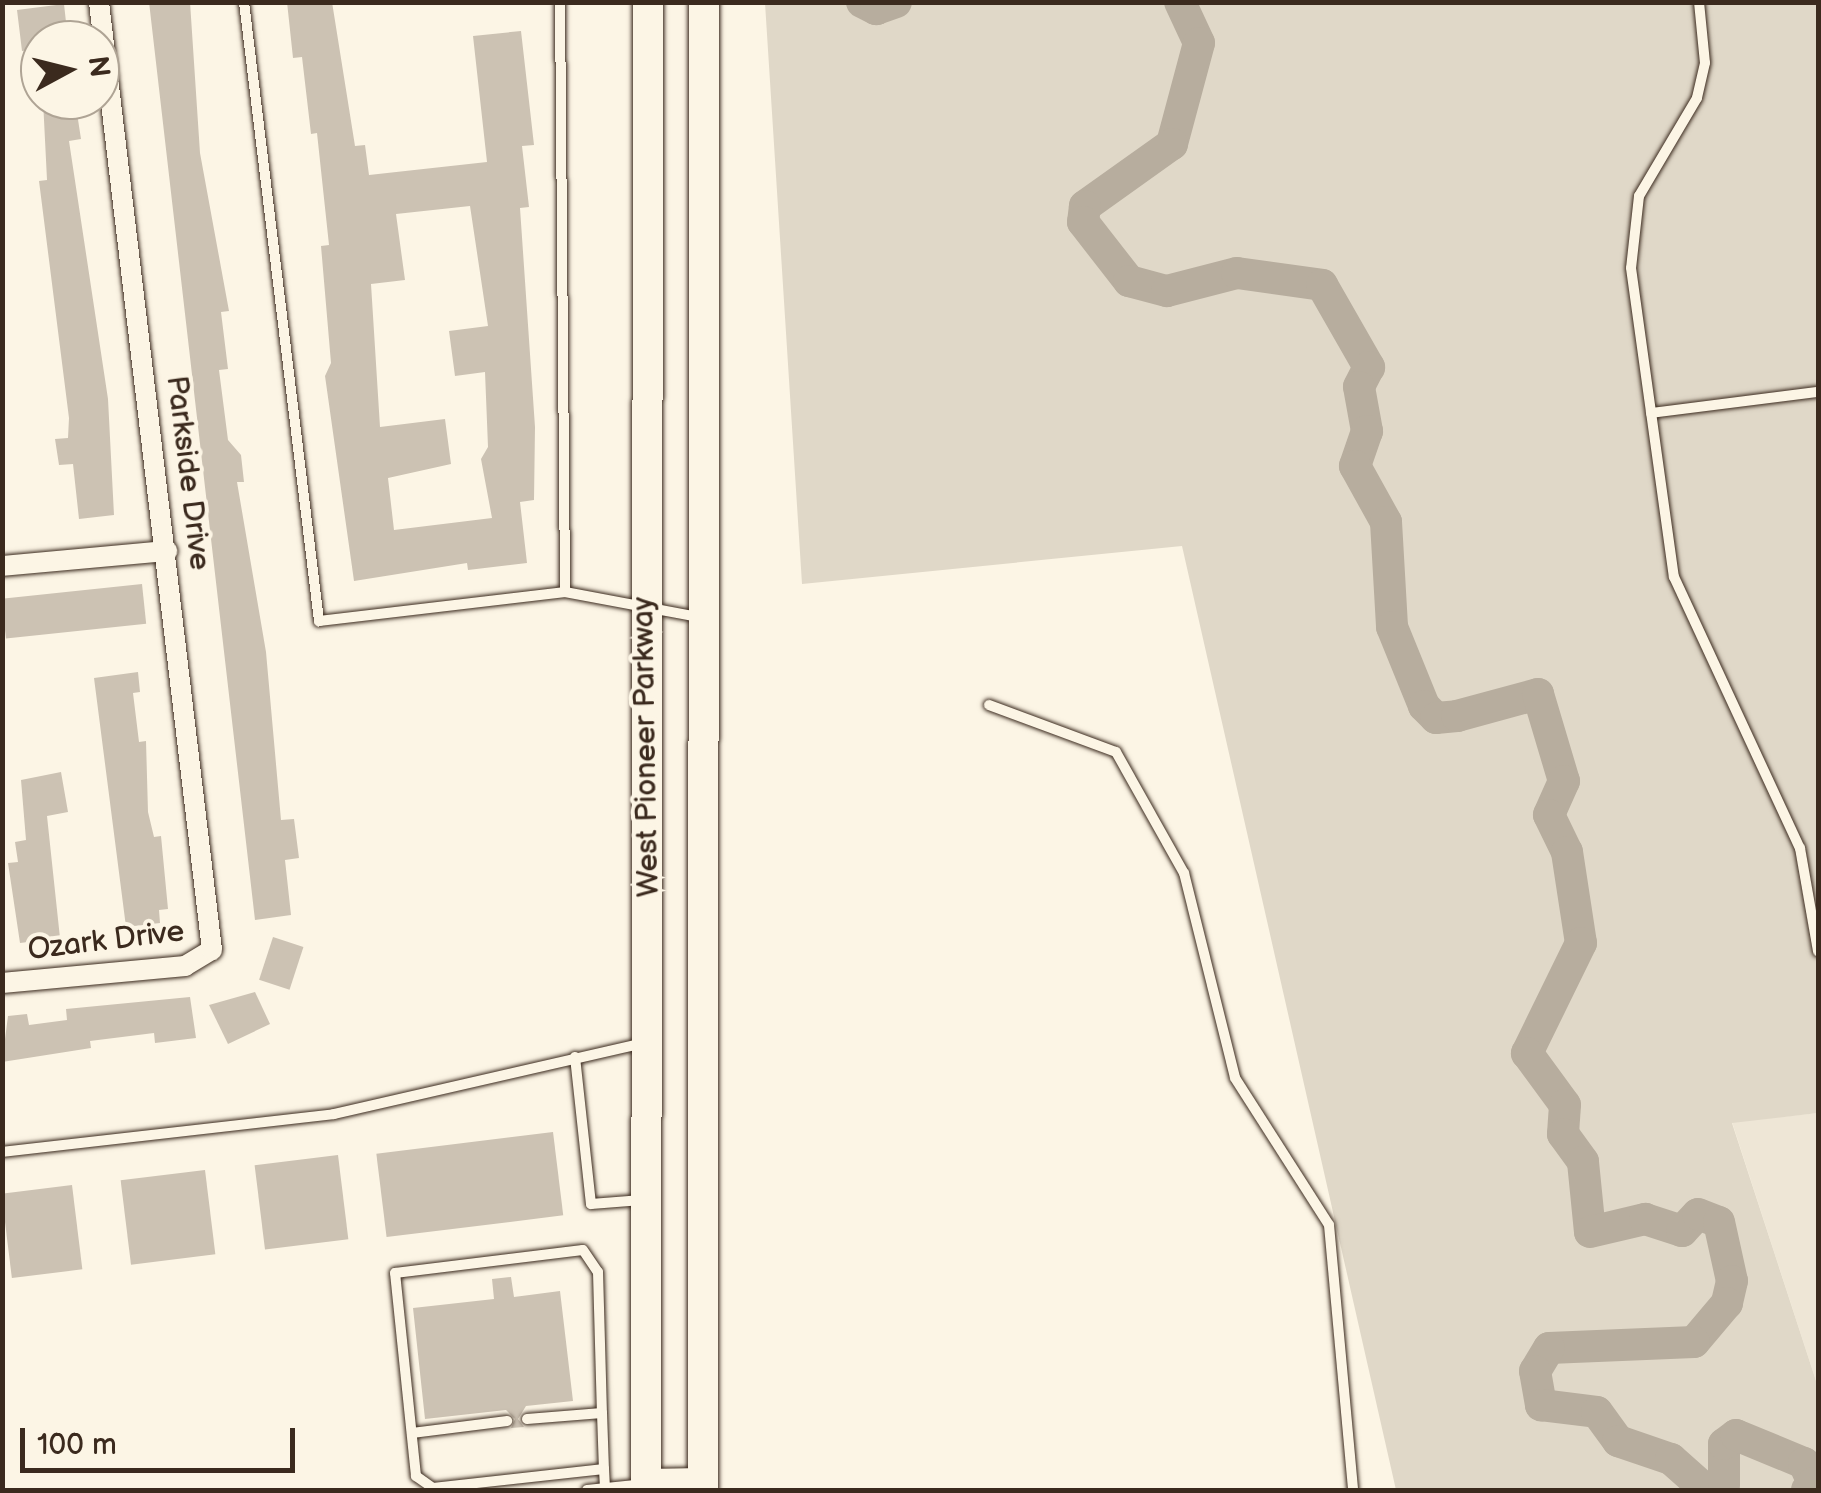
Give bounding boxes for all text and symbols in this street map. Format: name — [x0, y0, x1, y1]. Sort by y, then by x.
north arrow — [20, 20, 120, 120]
text: N — [81, 54, 116, 79]
street label: Parkside Drive — [158, 374, 218, 572]
street label: West Pioneer Parkway — [625, 596, 667, 898]
street label: Ozark Drive — [26, 914, 186, 968]
scale bar — [25, 1408, 300, 1470]
text: 100 m — [37, 1427, 117, 1463]

